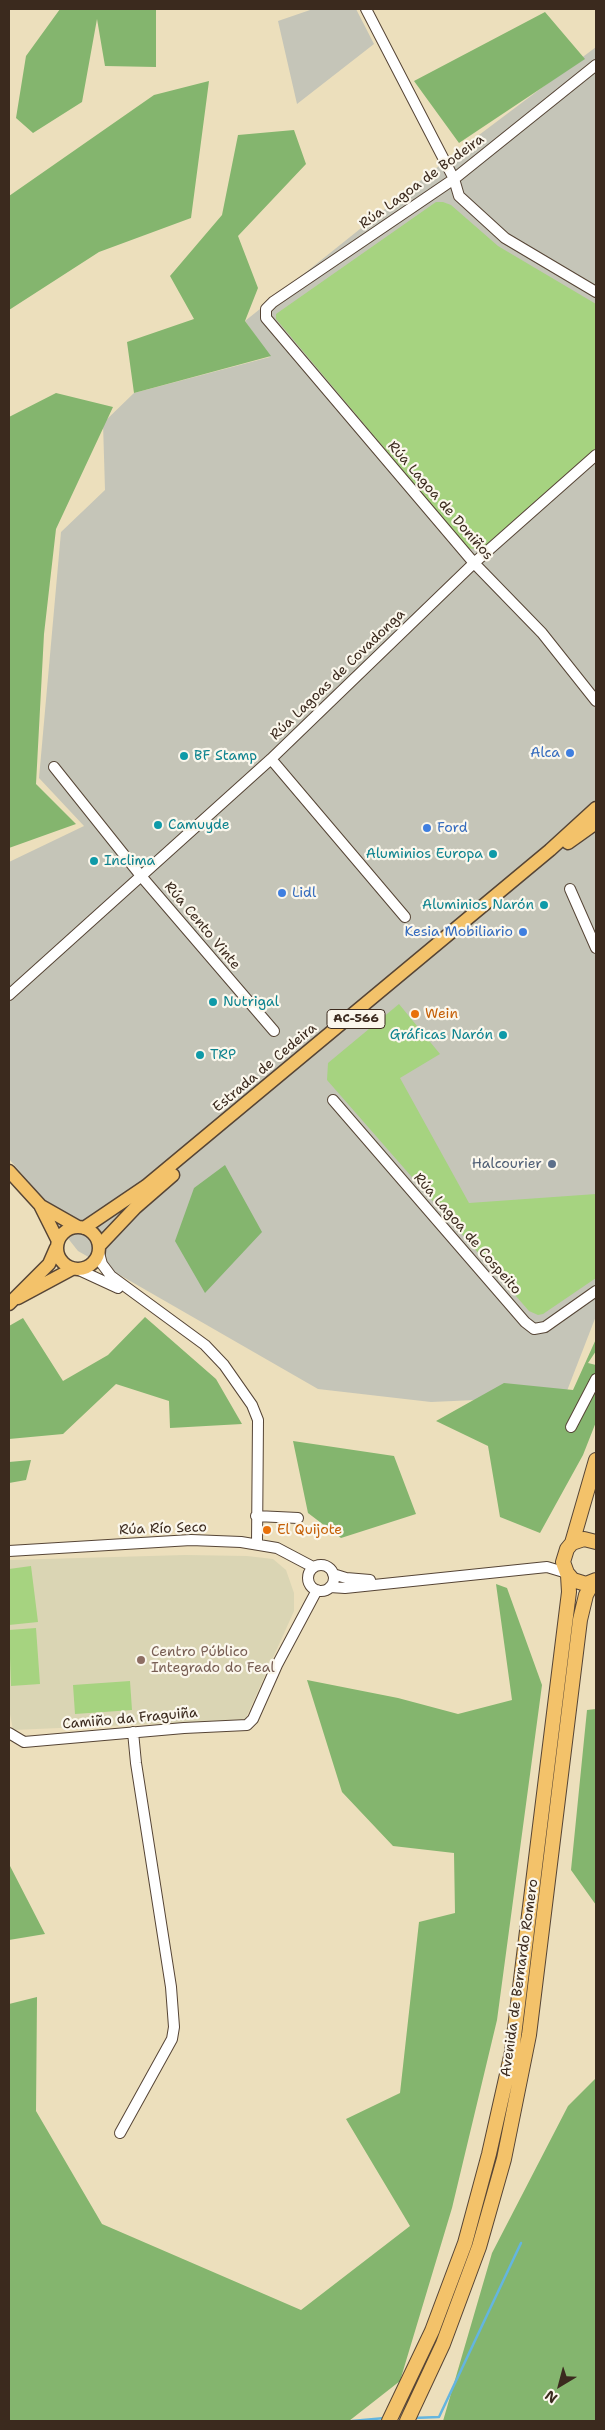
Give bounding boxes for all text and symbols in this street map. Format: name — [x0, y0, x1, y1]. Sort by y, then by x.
street label: Rúa Lagoa de Bodeira — [356, 131, 488, 233]
street label: Rúa Lagoa de Doniños — [384, 438, 496, 564]
street label: Rúa Lagoas de Covadonga — [267, 606, 409, 744]
place label: Alca — [530, 745, 560, 761]
marker: Alca — [564, 747, 576, 759]
place label: BF Stamp — [194, 748, 257, 764]
marker: BF Stamp — [178, 750, 190, 762]
place label: Camuyde — [168, 817, 230, 833]
marker: Camuyde — [152, 819, 164, 831]
place label: Ford — [437, 820, 468, 836]
marker: Ford — [421, 822, 433, 834]
place label: Aluminios Europa — [366, 846, 483, 862]
marker: Aluminios Europa — [487, 848, 499, 860]
place label: Inclima — [104, 853, 155, 869]
marker: Inclima — [88, 855, 100, 867]
street label: Rúa Cento Vinte — [160, 879, 244, 973]
place label: Lidl — [292, 885, 316, 901]
marker: Lidl — [276, 887, 288, 899]
place label: Aluminios Narón — [422, 897, 534, 913]
marker: Aluminios Narón — [538, 899, 550, 911]
place label: Kesia Mobiliario — [404, 924, 513, 940]
marker: Kesia Mobiliario — [517, 926, 529, 938]
place label: Nutrigal — [223, 994, 279, 1010]
marker: Nutrigal — [207, 996, 219, 1008]
place label: Wein — [425, 1006, 458, 1022]
marker: Wein — [409, 1008, 421, 1020]
road number: AC-566 — [327, 1010, 385, 1028]
street label: Estrada de Cedeira — [210, 1020, 320, 1116]
place label: Gráficas Narón — [390, 1027, 493, 1043]
marker: Gráficas Narón — [497, 1029, 509, 1041]
place label: TRP — [210, 1047, 236, 1063]
marker: TRP — [194, 1049, 206, 1061]
place label: Halcourier — [472, 1156, 542, 1172]
marker: Halcourier — [546, 1158, 558, 1170]
street label: Rúa Lagoa de Cospeito — [410, 1170, 524, 1298]
street label: Rúa Río Seco — [119, 1519, 207, 1539]
place label: El Quijote — [277, 1522, 342, 1538]
marker: El Quijote — [261, 1524, 273, 1536]
place label: Centro Público Integrado do Feal — [151, 1644, 275, 1676]
marker: Centro Público Integrado do Feal — [135, 1654, 147, 1666]
street label: Camiño da Fraguiña — [62, 1705, 198, 1733]
street label: Avenida de Bernardo Romero — [498, 1878, 542, 2078]
north arrow — [535, 2360, 585, 2410]
text: N — [541, 2386, 561, 2408]

